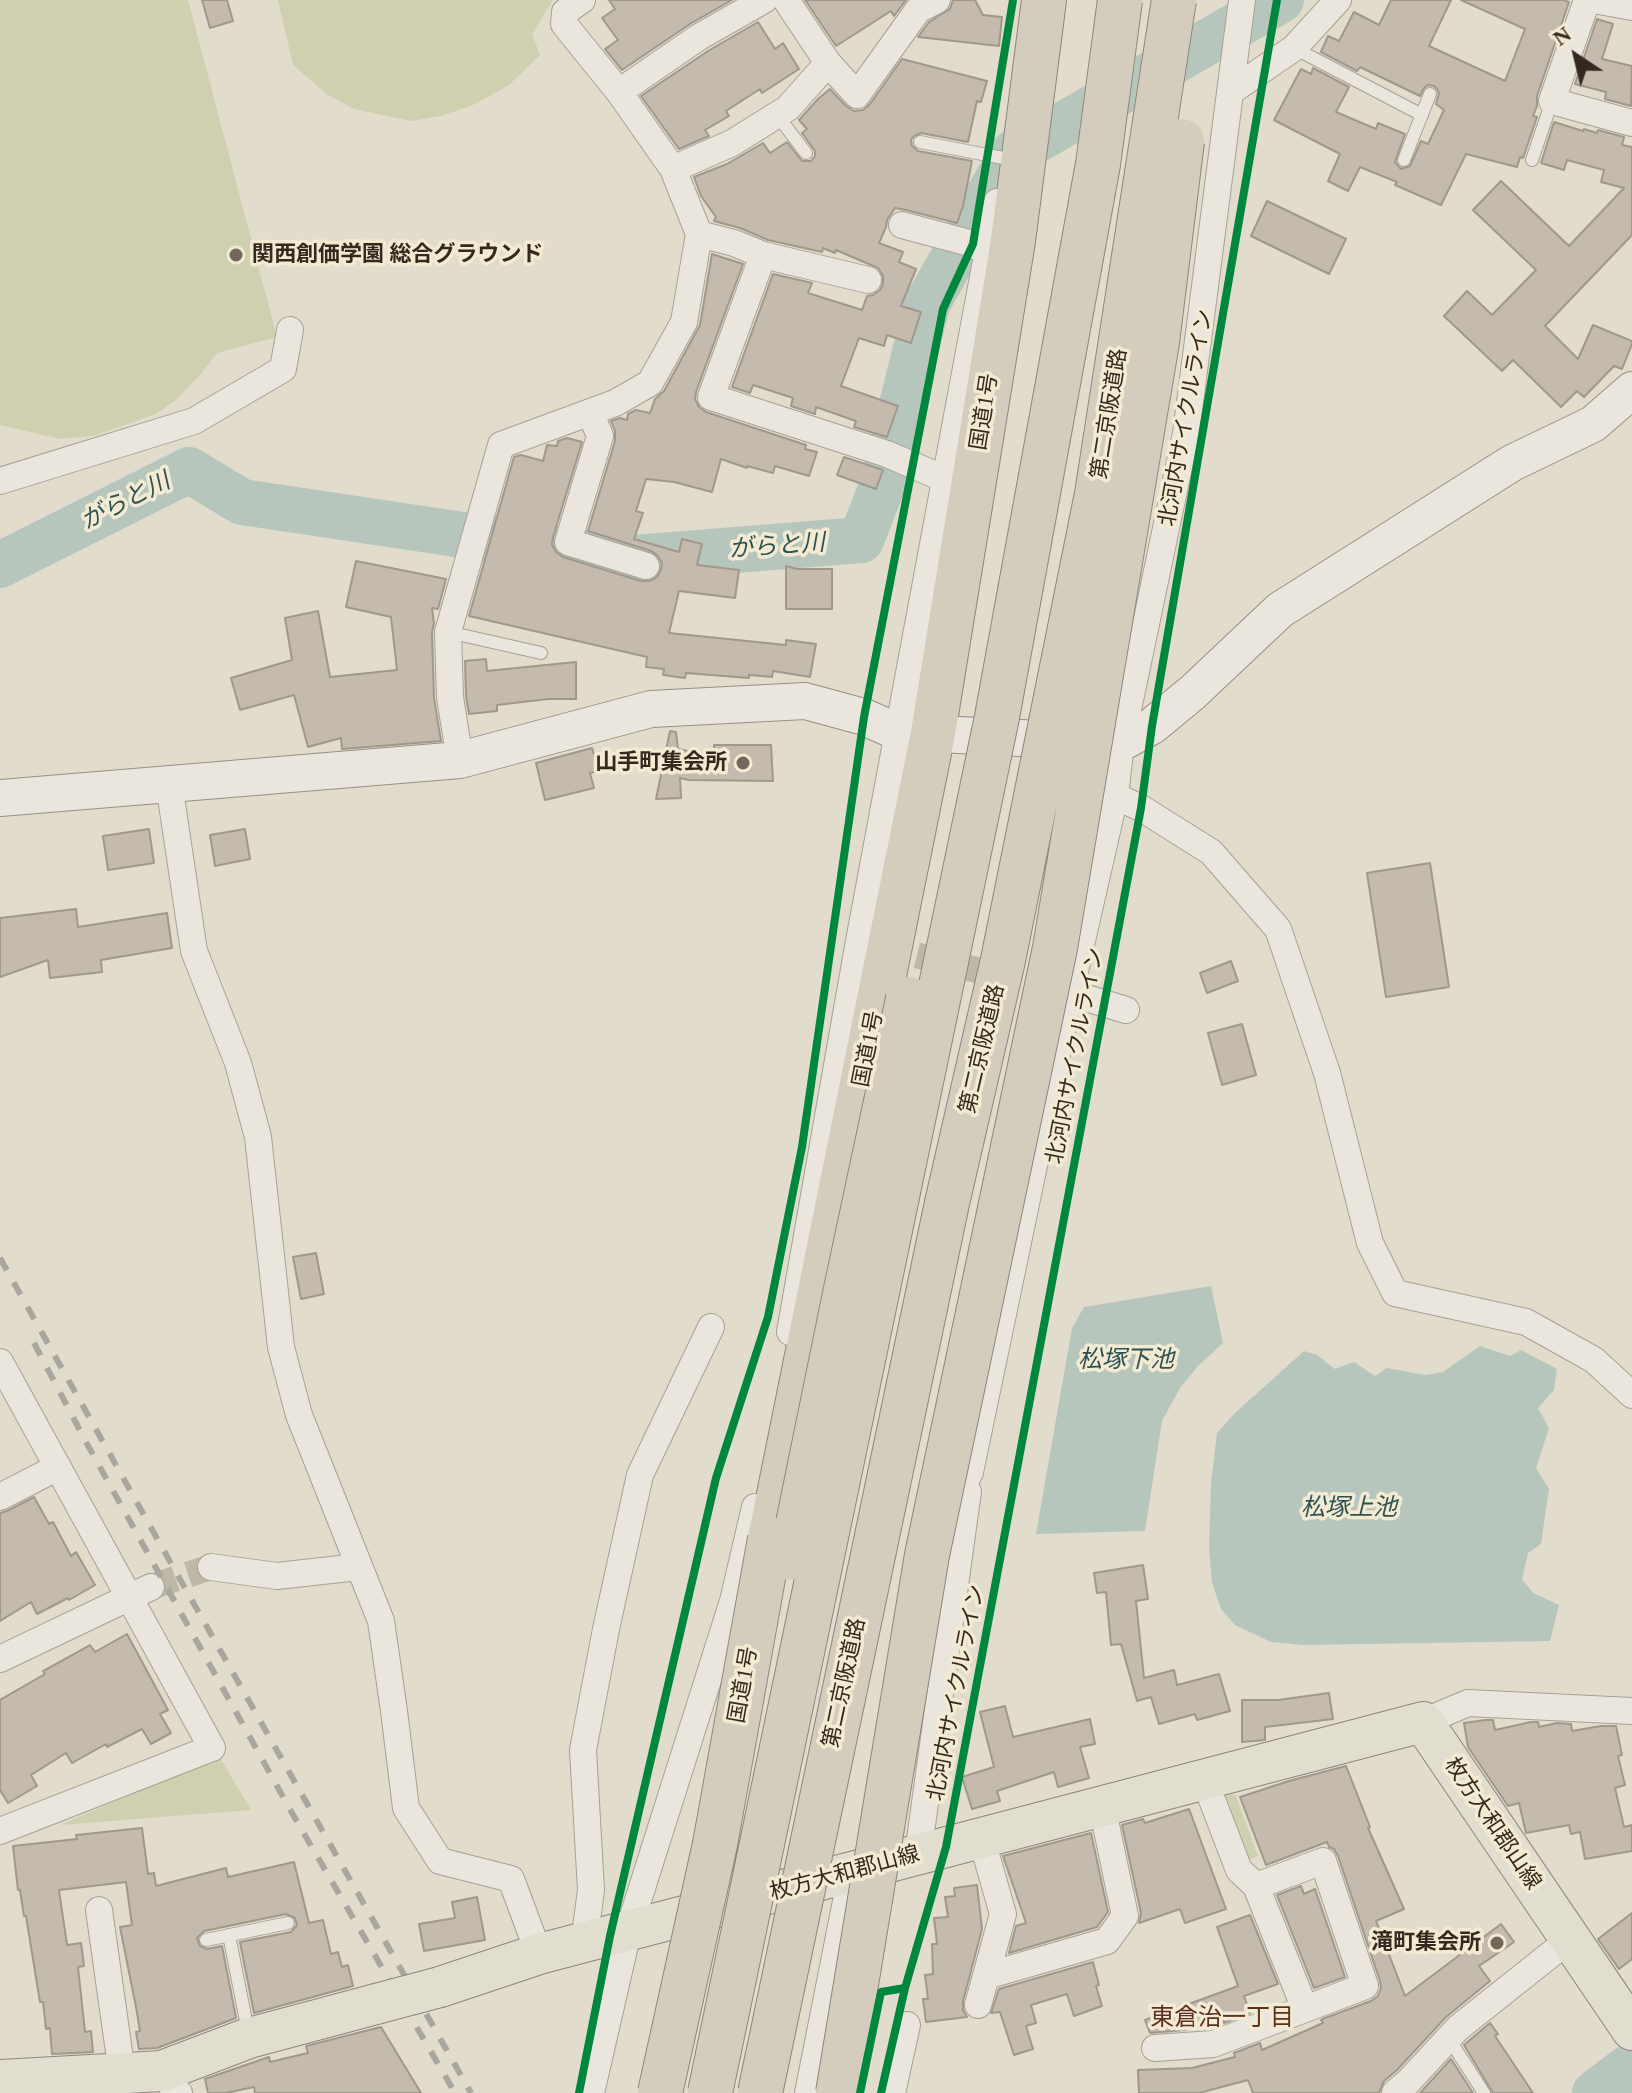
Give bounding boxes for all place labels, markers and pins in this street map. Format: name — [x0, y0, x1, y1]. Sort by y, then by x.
place label: 関西創価学園 総合グラウンド — [252, 242, 543, 268]
marker: 関西創価学園 総合グラウンド — [227, 246, 245, 264]
place label: 山手町集会所 — [595, 750, 727, 776]
marker: 山手町集会所 — [734, 754, 752, 772]
place label: 滝町集会所 — [1371, 1930, 1481, 1956]
marker: 滝町集会所 — [1488, 1934, 1506, 1952]

